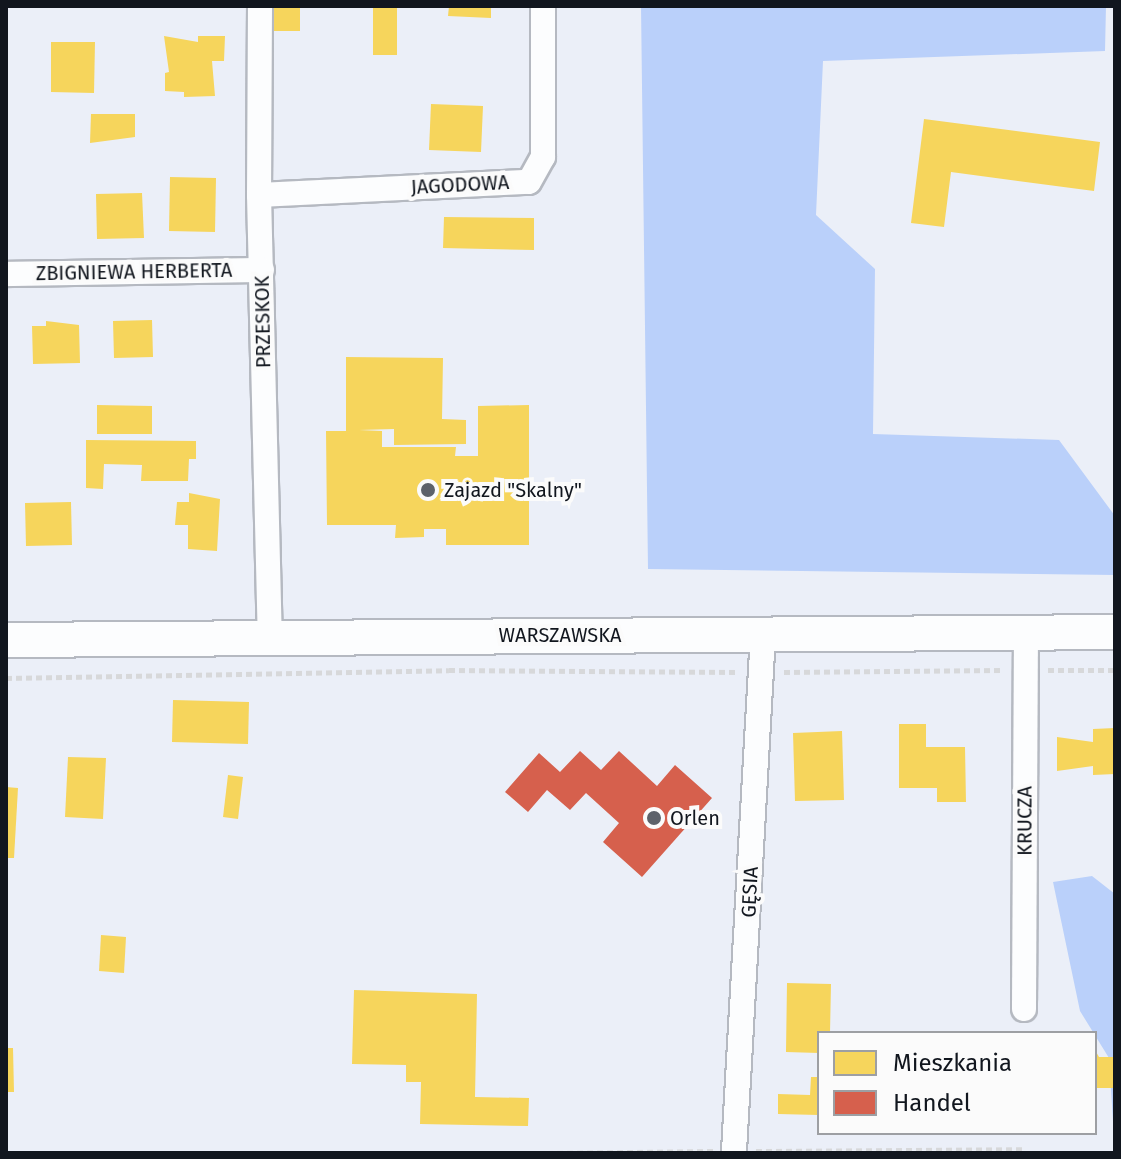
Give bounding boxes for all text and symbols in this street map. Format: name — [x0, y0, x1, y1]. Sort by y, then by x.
street label: JAGODOWA — [410, 170, 510, 200]
street label: ZBIGNIEWA HERBERTA — [36, 258, 232, 286]
street label: PRZESKOK — [250, 276, 276, 368]
place label: Zajazd "Skalny" — [444, 478, 582, 502]
marker: Zajazd "Skalny" — [419, 481, 437, 499]
street label: WARSZAWSKA — [499, 623, 621, 647]
street label: KRUCZA — [1013, 786, 1037, 856]
place label: Orlen — [670, 806, 720, 830]
marker: Orlen — [645, 809, 663, 827]
street label: GĘSIA — [737, 866, 763, 918]
legend — [817, 1031, 1097, 1135]
text: Mieszkania — [893, 1049, 1012, 1077]
text: Handel — [893, 1089, 971, 1117]

